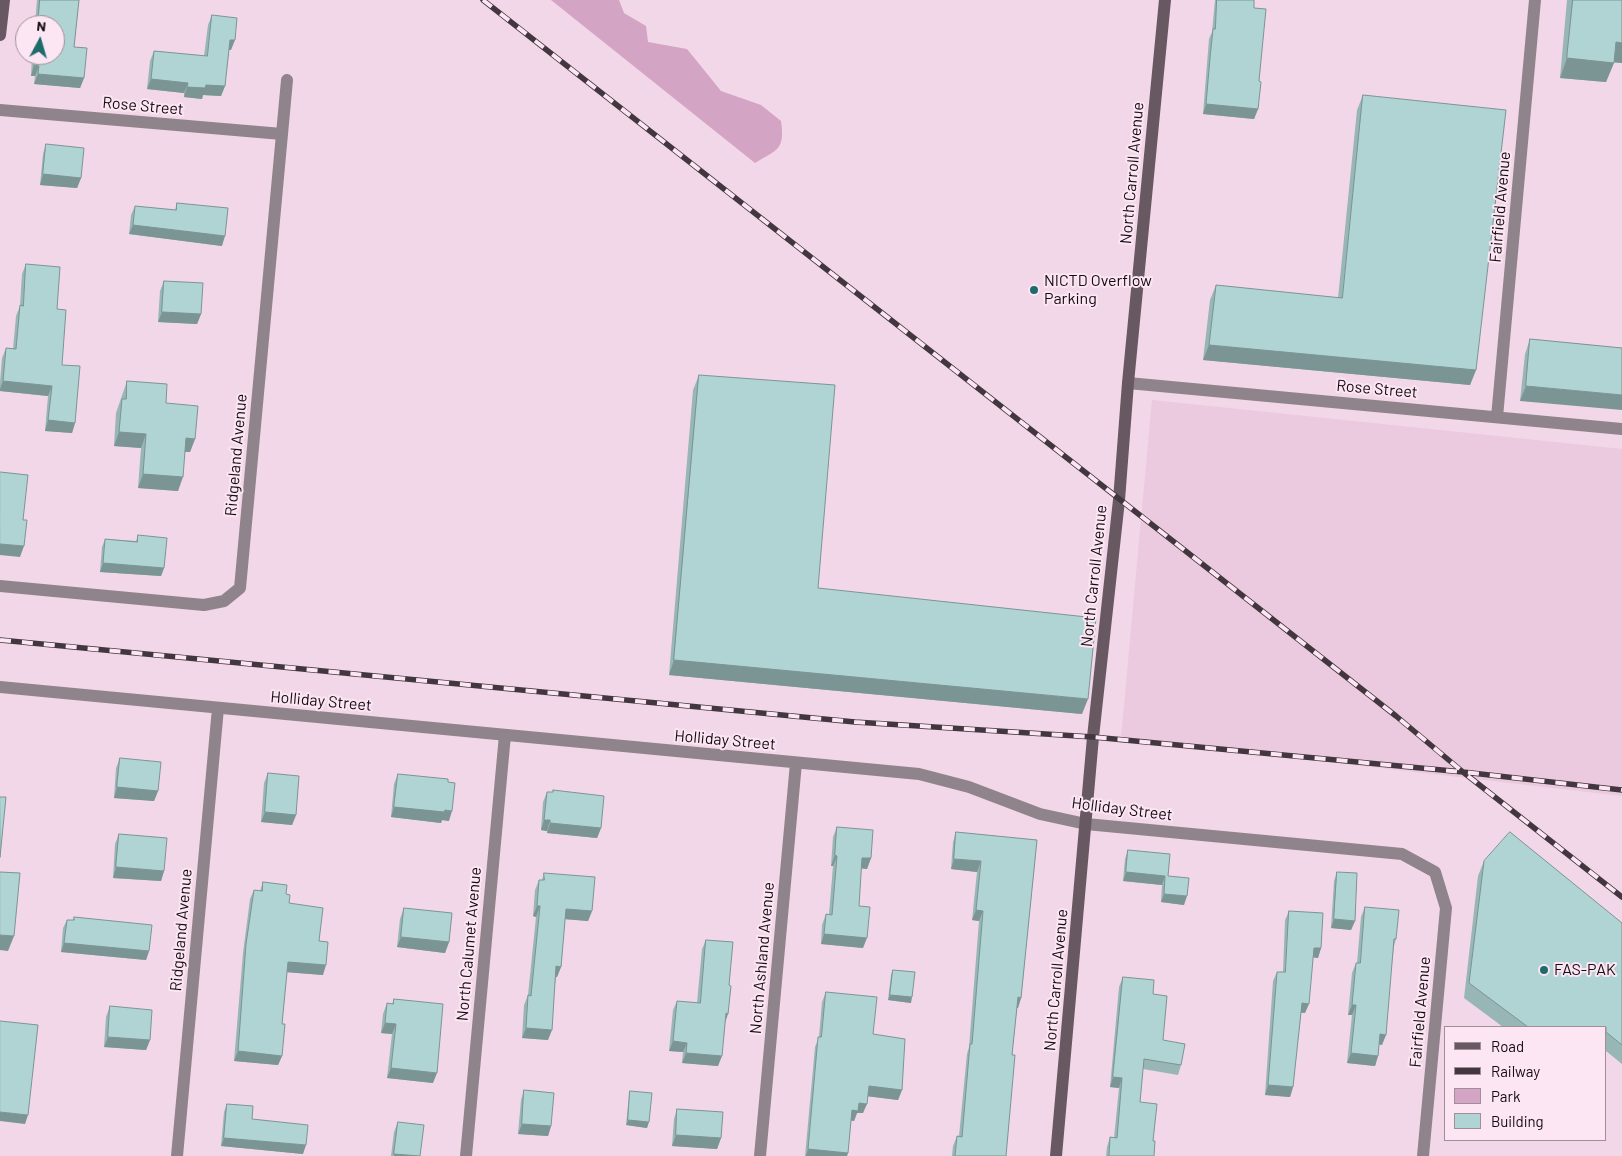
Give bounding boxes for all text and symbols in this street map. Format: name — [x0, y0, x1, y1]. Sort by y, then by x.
north arrow — [15, 15, 65, 65]
text: N — [36, 17, 47, 35]
street label: Rose Street — [102, 93, 184, 119]
street label: North Carroll Avenue — [1116, 101, 1148, 245]
street label: Fairfield Avenue — [1486, 151, 1514, 263]
place label: NICTD Overflow Parking — [1044, 271, 1152, 309]
marker: NICTD Overflow Parking — [1028, 284, 1040, 296]
street label: Rose Street — [1336, 376, 1418, 402]
street label: Ridgeland Avenue — [221, 393, 251, 517]
street label: North Carroll Avenue — [1077, 504, 1111, 648]
street label: Holliday Street — [270, 687, 372, 715]
street label: Holliday Street — [674, 726, 776, 754]
street label: Holliday Street — [1070, 793, 1174, 825]
street label: North Calumet Avenue — [453, 866, 485, 1022]
street label: Ridgeland Avenue — [166, 868, 196, 992]
street label: North Ashland Avenue — [746, 881, 778, 1035]
street label: North Carroll Avenue — [1040, 908, 1072, 1052]
street label: Fairfield Avenue — [1406, 956, 1434, 1068]
place label: FAS-PAK — [1554, 960, 1616, 980]
marker: FAS-PAK — [1538, 964, 1550, 976]
legend — [1444, 1026, 1607, 1141]
text: Road — [1491, 1037, 1524, 1055]
text: Railway — [1491, 1062, 1540, 1080]
text: Park — [1491, 1087, 1520, 1105]
text: Building — [1491, 1112, 1544, 1130]

